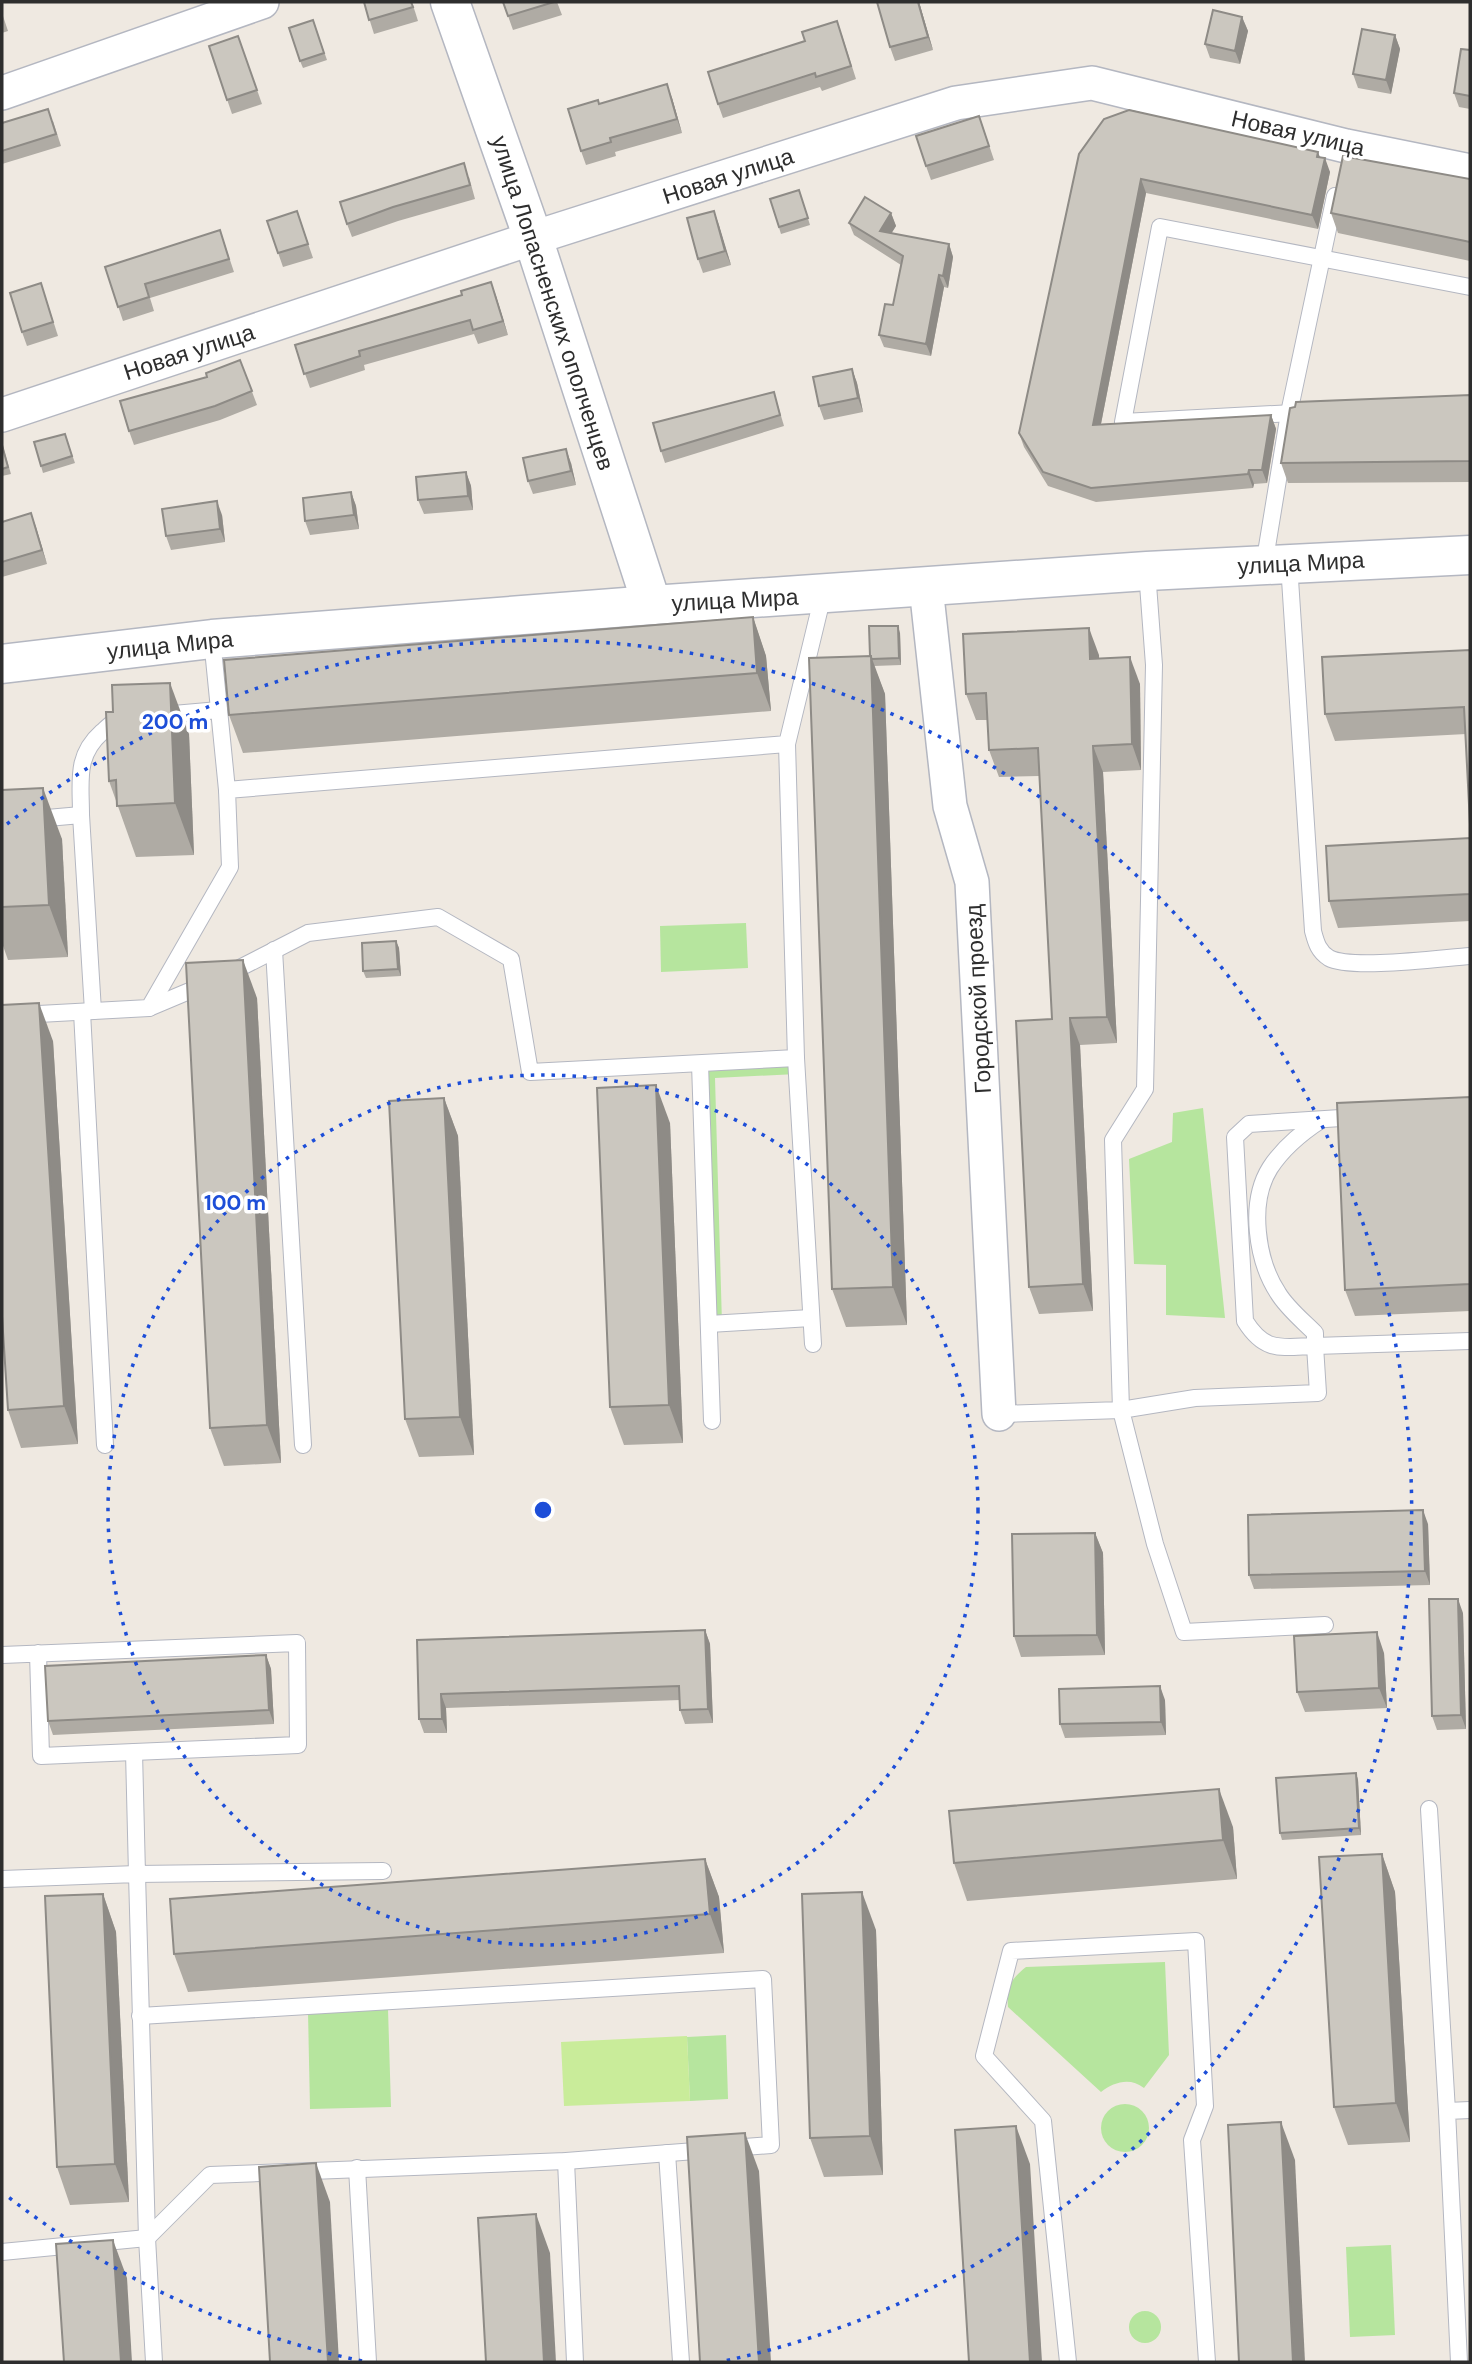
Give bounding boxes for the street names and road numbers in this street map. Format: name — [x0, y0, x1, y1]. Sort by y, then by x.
street label: Новая улица — [1228, 103, 1368, 163]
street label: улица Лопасненских ополченцев — [485, 132, 621, 474]
street label: Новая улица — [659, 141, 797, 211]
street label: Новая улица — [120, 317, 258, 387]
street label: улица Мира — [1237, 545, 1365, 581]
street label: улица Мира — [671, 582, 799, 618]
street label: улица Мира — [105, 623, 235, 667]
street label: Городской проезд — [958, 903, 998, 1094]

